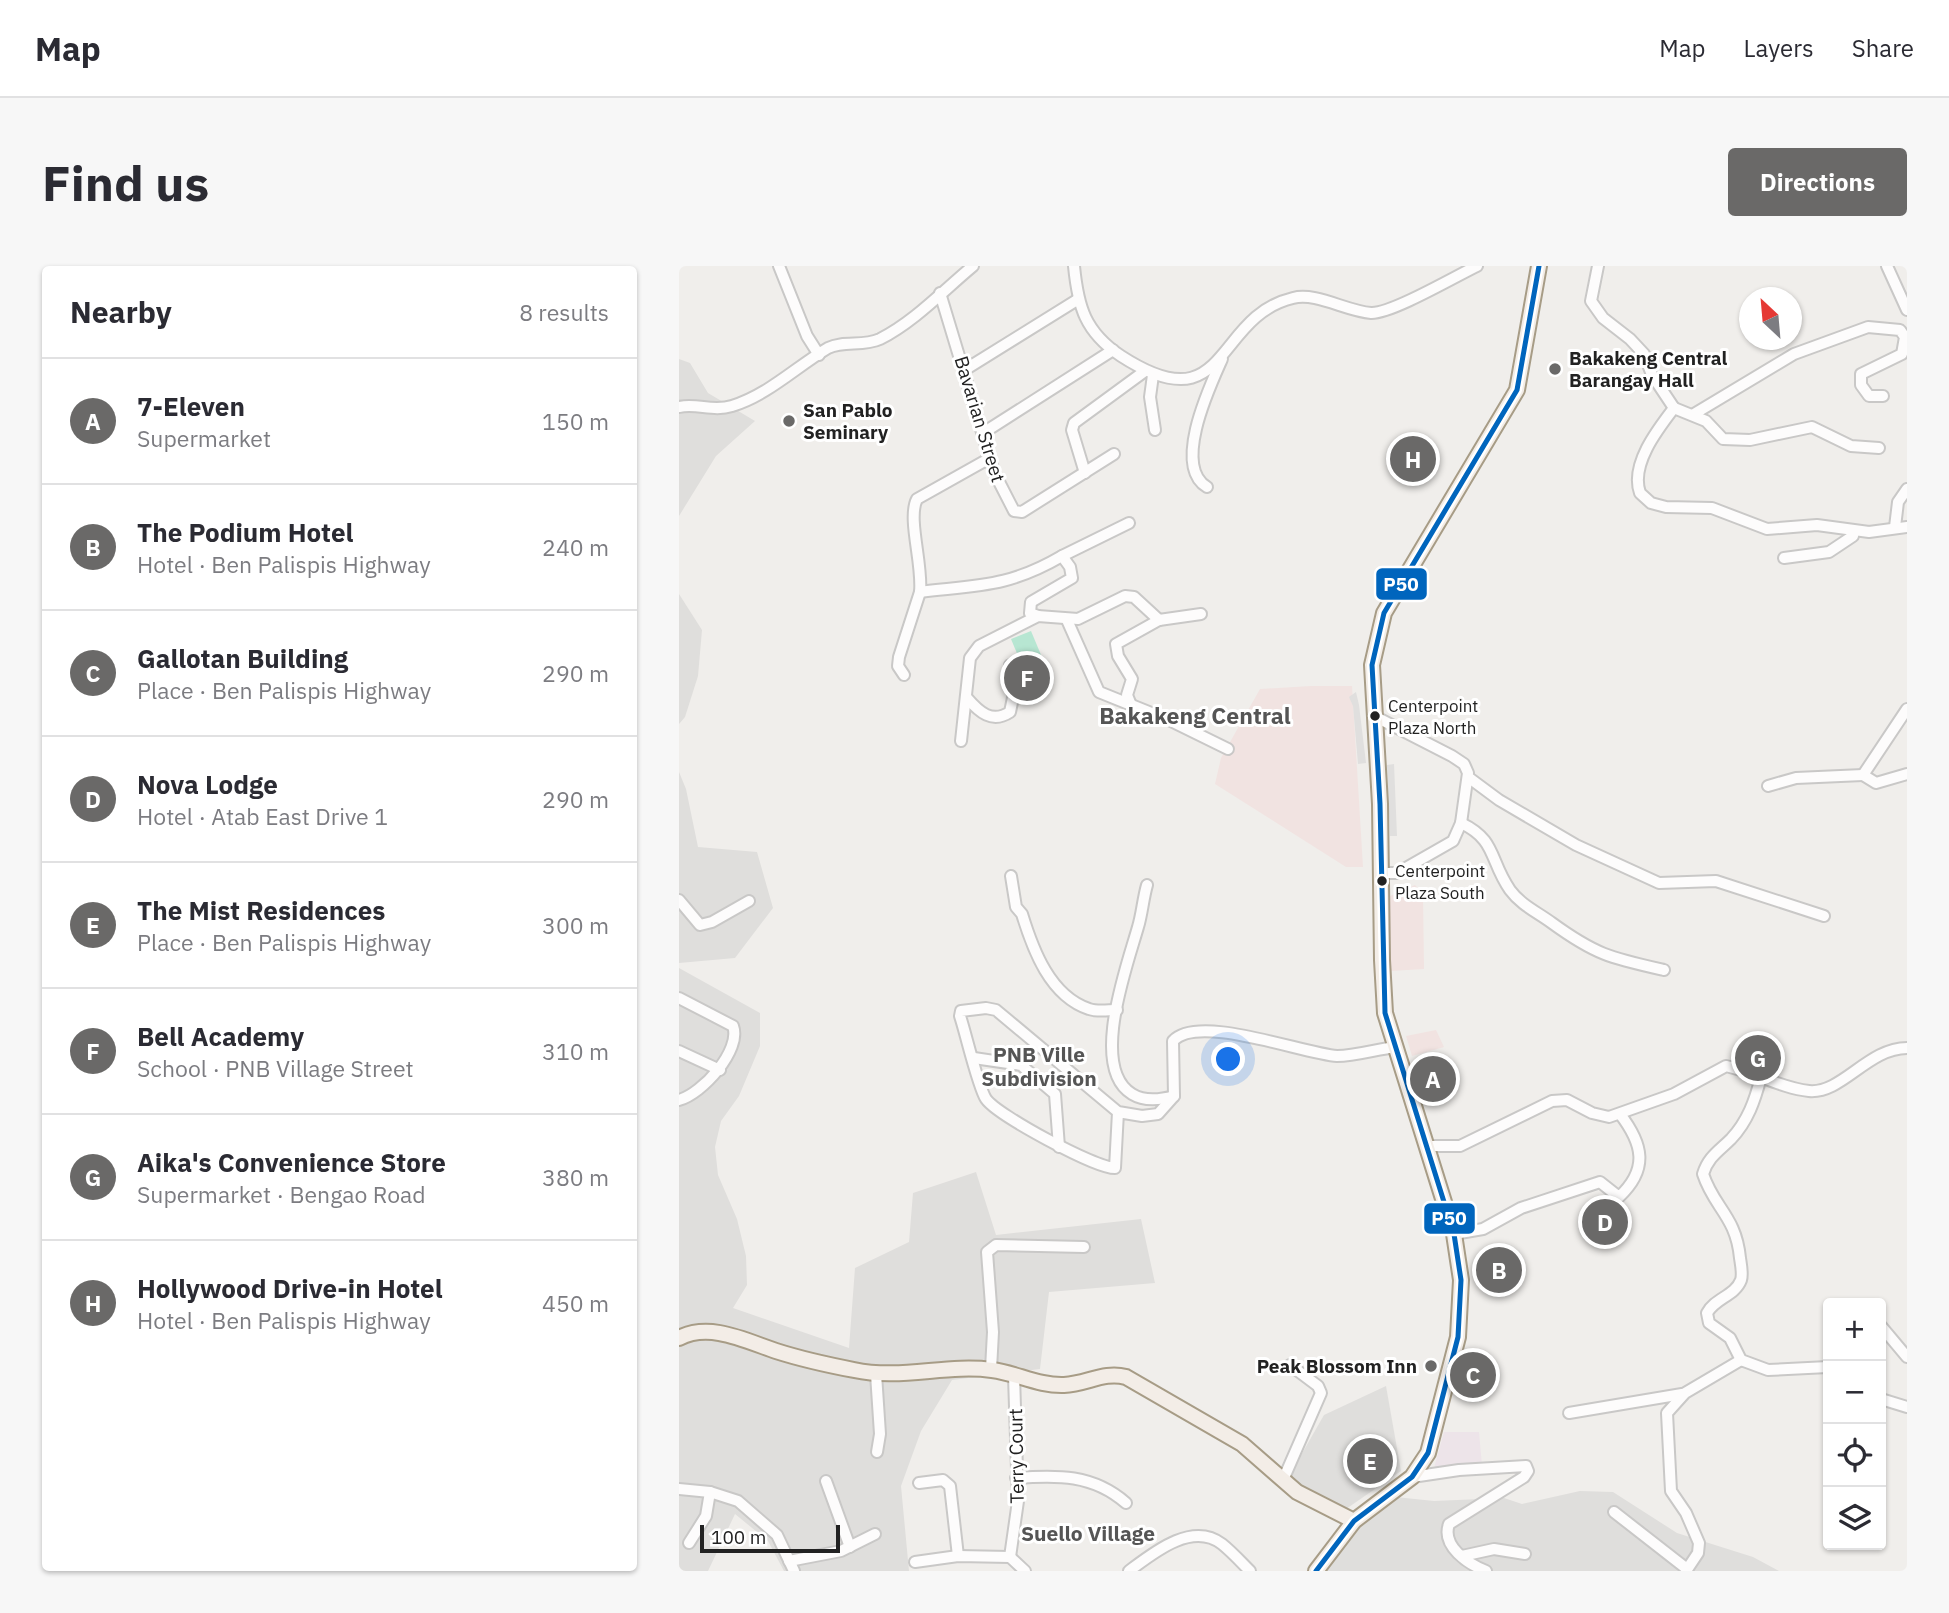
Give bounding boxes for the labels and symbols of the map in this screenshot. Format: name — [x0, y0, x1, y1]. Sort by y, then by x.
north arrow — [1739, 287, 1802, 350]
place label: Bakakeng Central Barangay Hall — [1569, 346, 1728, 392]
street label: Bavarian Street — [949, 353, 1011, 485]
marker: Bakakeng Central Barangay Hall — [1547, 361, 1563, 377]
place label: San Pablo Seminary — [803, 398, 893, 444]
marker: San Pablo Seminary — [781, 413, 797, 429]
pin: H — [1390, 433, 1436, 485]
line badge: P50 — [1375, 567, 1428, 601]
text: P50 — [1383, 572, 1419, 596]
pin: F — [1004, 652, 1050, 704]
place label: Centerpoint Plaza North — [1388, 695, 1478, 739]
district label: Bakakeng Central — [1099, 700, 1291, 730]
marker: Centerpoint Plaza North — [1368, 709, 1382, 723]
place label: Centerpoint Plaza South — [1395, 860, 1485, 904]
marker: Centerpoint Plaza South — [1375, 874, 1389, 888]
pin: G — [1735, 1032, 1781, 1084]
district label: PNB Ville Subdivision — [981, 1040, 1097, 1092]
your location — [1211, 1042, 1245, 1076]
pin: A — [1410, 1053, 1456, 1105]
pin: D — [1582, 1196, 1628, 1248]
line badge: P50 — [1423, 1202, 1476, 1235]
text: P50 — [1431, 1206, 1467, 1230]
pin: B — [1476, 1244, 1522, 1296]
pin: C — [1450, 1349, 1496, 1401]
place label: Peak Blossom Inn — [1257, 1354, 1417, 1378]
marker: Peak Blossom Inn — [1423, 1358, 1439, 1374]
street label: Terry Court — [1003, 1408, 1029, 1504]
pin: E — [1347, 1435, 1393, 1487]
district label: Suello Village — [1021, 1519, 1155, 1547]
scale bar — [700, 1522, 840, 1554]

